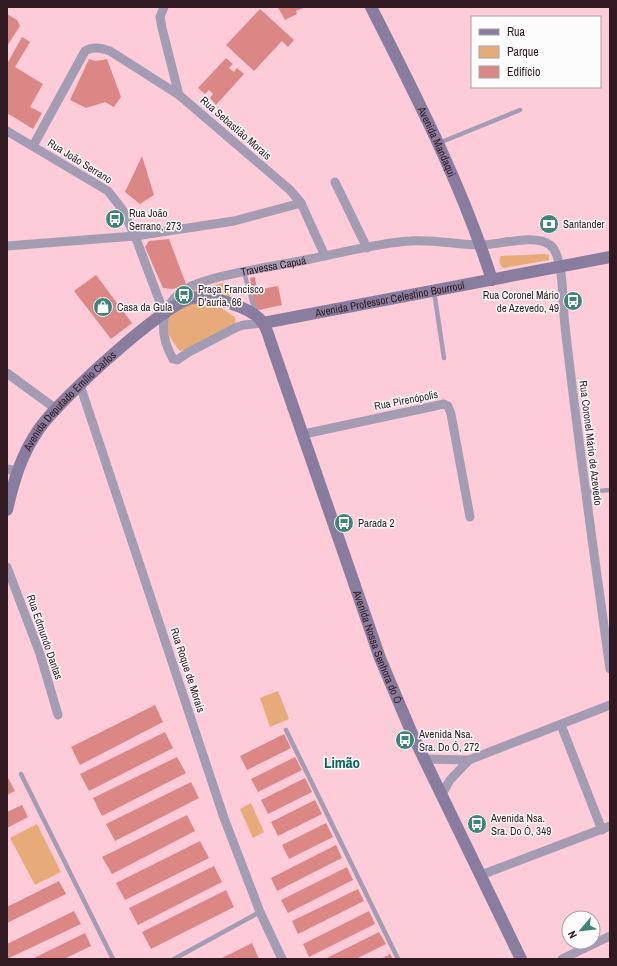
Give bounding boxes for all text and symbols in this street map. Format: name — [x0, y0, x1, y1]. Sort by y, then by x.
legend — [471, 16, 601, 88]
text: Rua — [507, 24, 526, 40]
text: Parque — [507, 44, 539, 60]
text: Edifício — [507, 64, 540, 80]
street label: Rua Sebastião Morais — [198, 93, 275, 163]
street label: Avenida Mandaqui — [414, 103, 459, 179]
street label: Rua João Serrano — [45, 136, 115, 186]
place label: Rua João Serrano, 273 — [129, 206, 181, 233]
bus stop icon: Rua João Serrano, 273 — [104, 208, 126, 230]
bank icon: Santander — [538, 213, 560, 235]
place label: Santander — [563, 217, 605, 231]
street label: Travessa Capuá — [240, 253, 307, 279]
street label: Avenida Professor Celestino Bourroul — [313, 278, 466, 320]
place label: Praça Francisco D'auria, 66 — [198, 282, 264, 309]
bus stop icon: Praça Francisco D'auria, 66 — [173, 284, 195, 306]
place label: Rua Coronel Mário de Azevedo, 49 — [483, 288, 559, 315]
bus stop icon: Rua Coronel Mário de Azevedo, 49 — [562, 290, 584, 312]
shop icon: Casa da Gula — [92, 296, 114, 318]
place label: Casa da Gula — [117, 300, 172, 314]
street label: Avenida Deputado Emílio Carlos — [20, 347, 119, 454]
street label: Rua Coronel Mário de Azevedo — [576, 380, 606, 506]
street label: Rua Pirenópolis — [373, 387, 440, 413]
bus stop icon: Parada 2 — [333, 512, 355, 534]
place label: Parada 2 — [358, 516, 395, 530]
street label: Avenida Nossa Senhora do Ó — [350, 588, 405, 706]
street label: Rua Edmundo Dantas — [24, 593, 66, 682]
street label: Rua Roque de Morais — [168, 626, 208, 715]
place label: Avenida Nsa. Sra. Do Ó, 272 — [418, 727, 479, 754]
bus stop icon: Avenida Nsa. Sra. Do Ó, 272 — [394, 729, 416, 751]
district label: Limão — [324, 752, 360, 773]
place label: Avenida Nsa. Sra. Do Ó, 349 — [490, 811, 551, 838]
bus stop icon: Avenida Nsa. Sra. Do Ó, 349 — [466, 813, 488, 835]
north arrow — [561, 910, 601, 950]
text: N — [564, 929, 580, 941]

